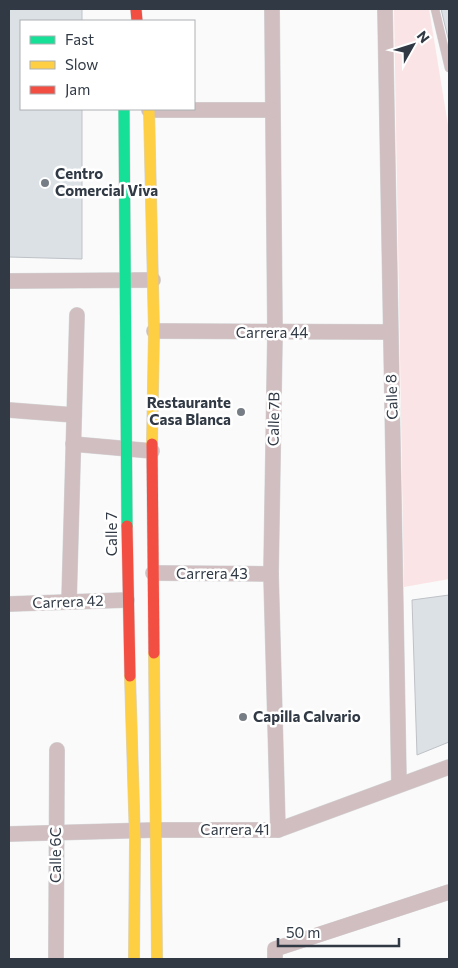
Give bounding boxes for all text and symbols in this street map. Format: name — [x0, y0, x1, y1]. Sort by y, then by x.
legend — [20, 20, 195, 110]
north arrow — [388, 20, 438, 70]
text: N — [414, 27, 433, 46]
text: Fast — [65, 30, 94, 48]
text: Slow — [65, 55, 98, 73]
text: Jam — [65, 80, 90, 98]
place label: Centro Comercial Viva — [55, 164, 158, 199]
marker: Centro Comercial Viva — [39, 177, 51, 189]
street label: Carrera 44 — [236, 323, 308, 341]
street label: Calle 8 — [381, 374, 401, 420]
street label: Calle 7B — [264, 391, 282, 446]
place label: Restaurante Casa Blanca — [147, 393, 231, 428]
marker: Restaurante Casa Blanca — [235, 406, 247, 418]
street label: Calle 7 — [102, 512, 120, 556]
street label: Carrera 43 — [176, 564, 248, 582]
street label: Carrera 42 — [32, 591, 104, 611]
place label: Capilla Calvario — [253, 707, 361, 725]
marker: Capilla Calvario — [237, 711, 249, 723]
street label: Carrera 41 — [200, 820, 270, 838]
street label: Calle 6C — [46, 827, 64, 883]
scale bar — [278, 916, 399, 948]
text: 50 m — [286, 923, 320, 941]

